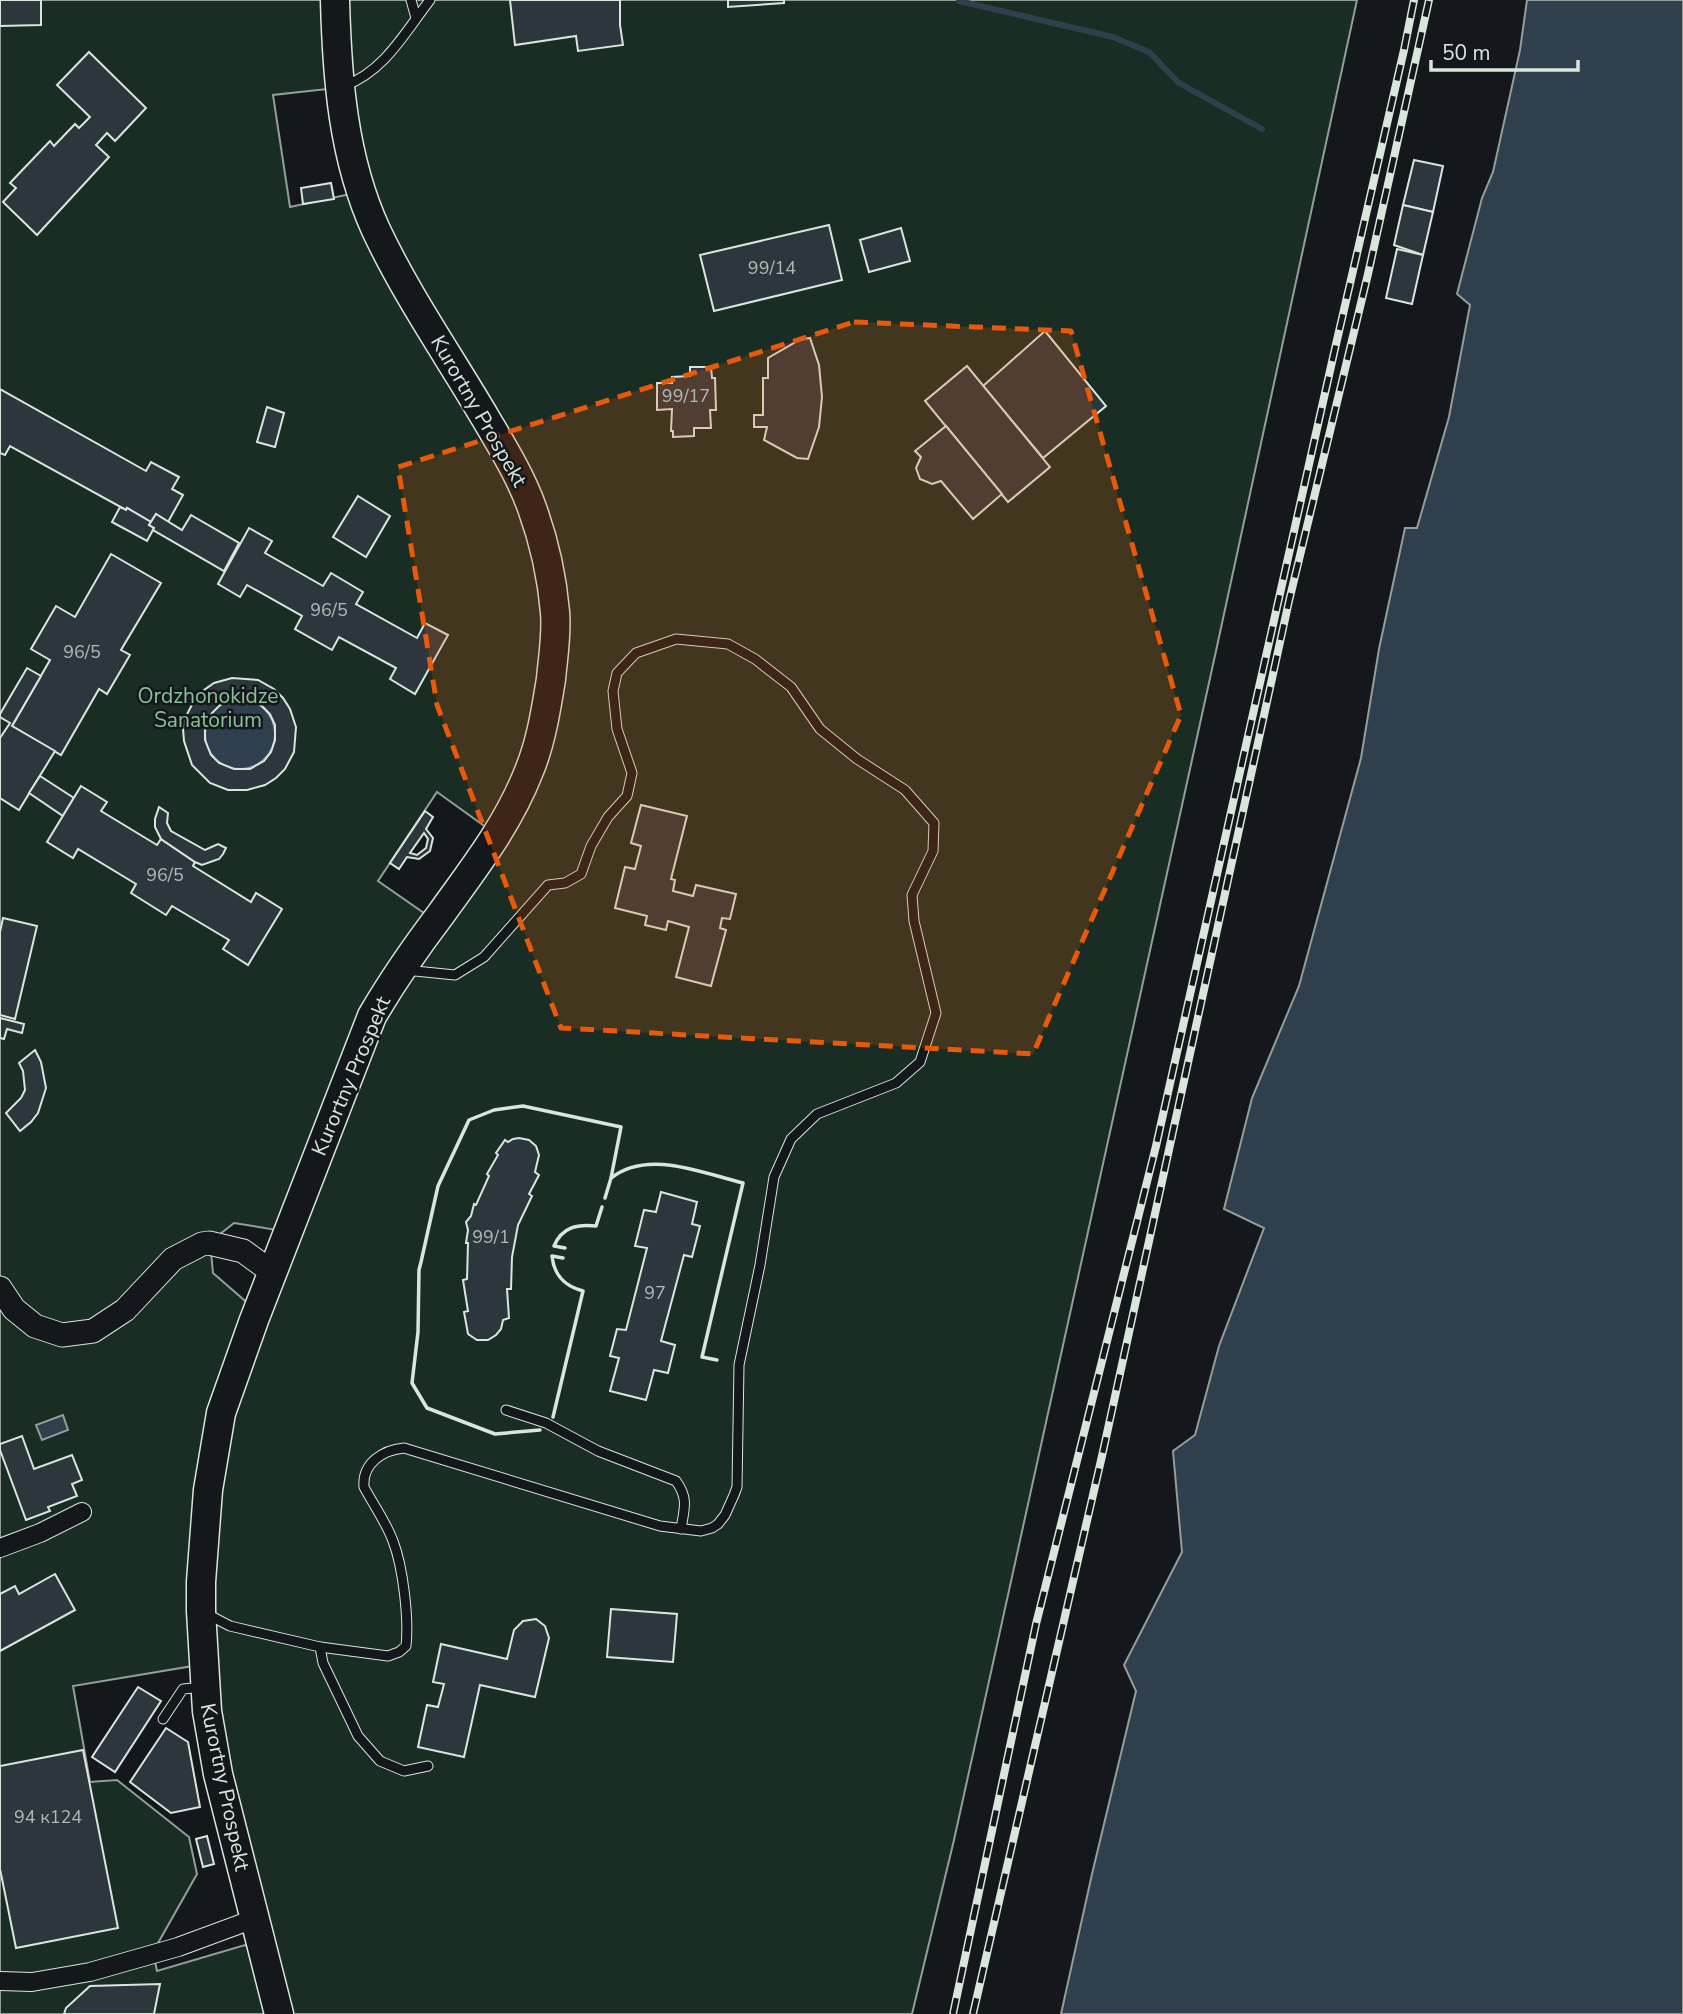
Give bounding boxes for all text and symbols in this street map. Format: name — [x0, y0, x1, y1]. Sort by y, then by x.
scale bar — [1431, 28, 1578, 72]
text: 50 m — [1442, 39, 1491, 67]
house number: 99/14 — [748, 256, 796, 280]
street label: Kurortny Prospekt — [424, 330, 534, 492]
house number: 99/17 — [662, 384, 710, 408]
house number: 96/5 — [310, 598, 348, 622]
house number: 96/5 — [63, 640, 101, 664]
park label: Ordzhonokidze Sanatorium — [138, 682, 278, 734]
house number: 96/5 — [146, 863, 184, 887]
street label: Kurortny Prospekt — [305, 991, 397, 1160]
house number: 99/1 — [472, 1225, 510, 1249]
house number: 97 — [644, 1281, 666, 1305]
street label: Kurortny Prospekt — [194, 1701, 257, 1874]
house number: 94 к124 — [14, 1805, 82, 1829]

